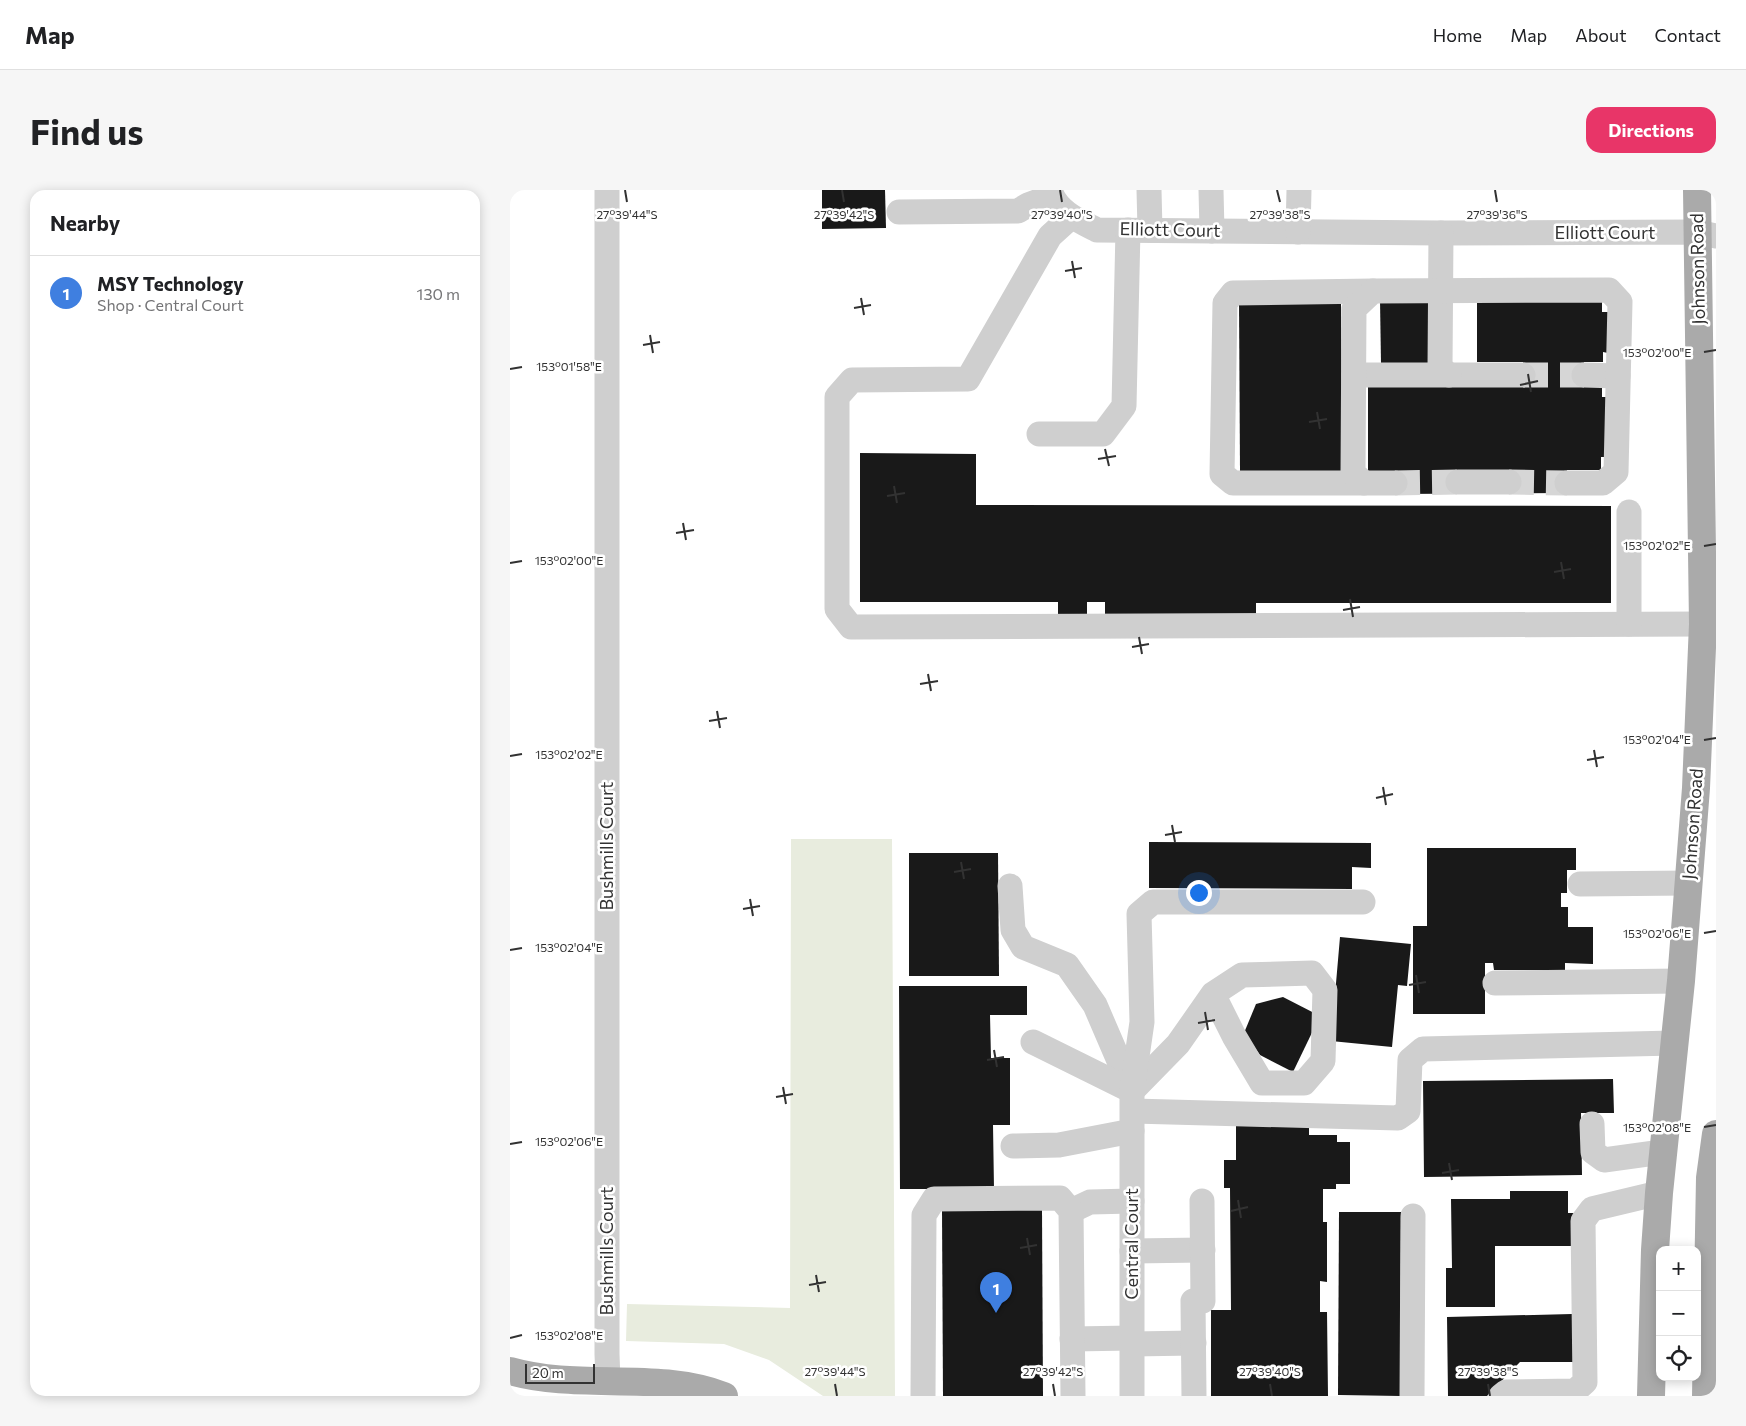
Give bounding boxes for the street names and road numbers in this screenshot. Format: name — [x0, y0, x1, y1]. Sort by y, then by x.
street label: Johnson Road — [1685, 213, 1709, 325]
street label: Elliott Court — [1119, 217, 1221, 241]
street label: Elliott Court — [1555, 221, 1656, 243]
street label: Johnson Road — [1677, 768, 1707, 880]
street label: Bushmills Court — [595, 782, 617, 911]
street label: Bushmills Court — [595, 1187, 617, 1316]
street label: Central Court — [1120, 1188, 1142, 1300]

